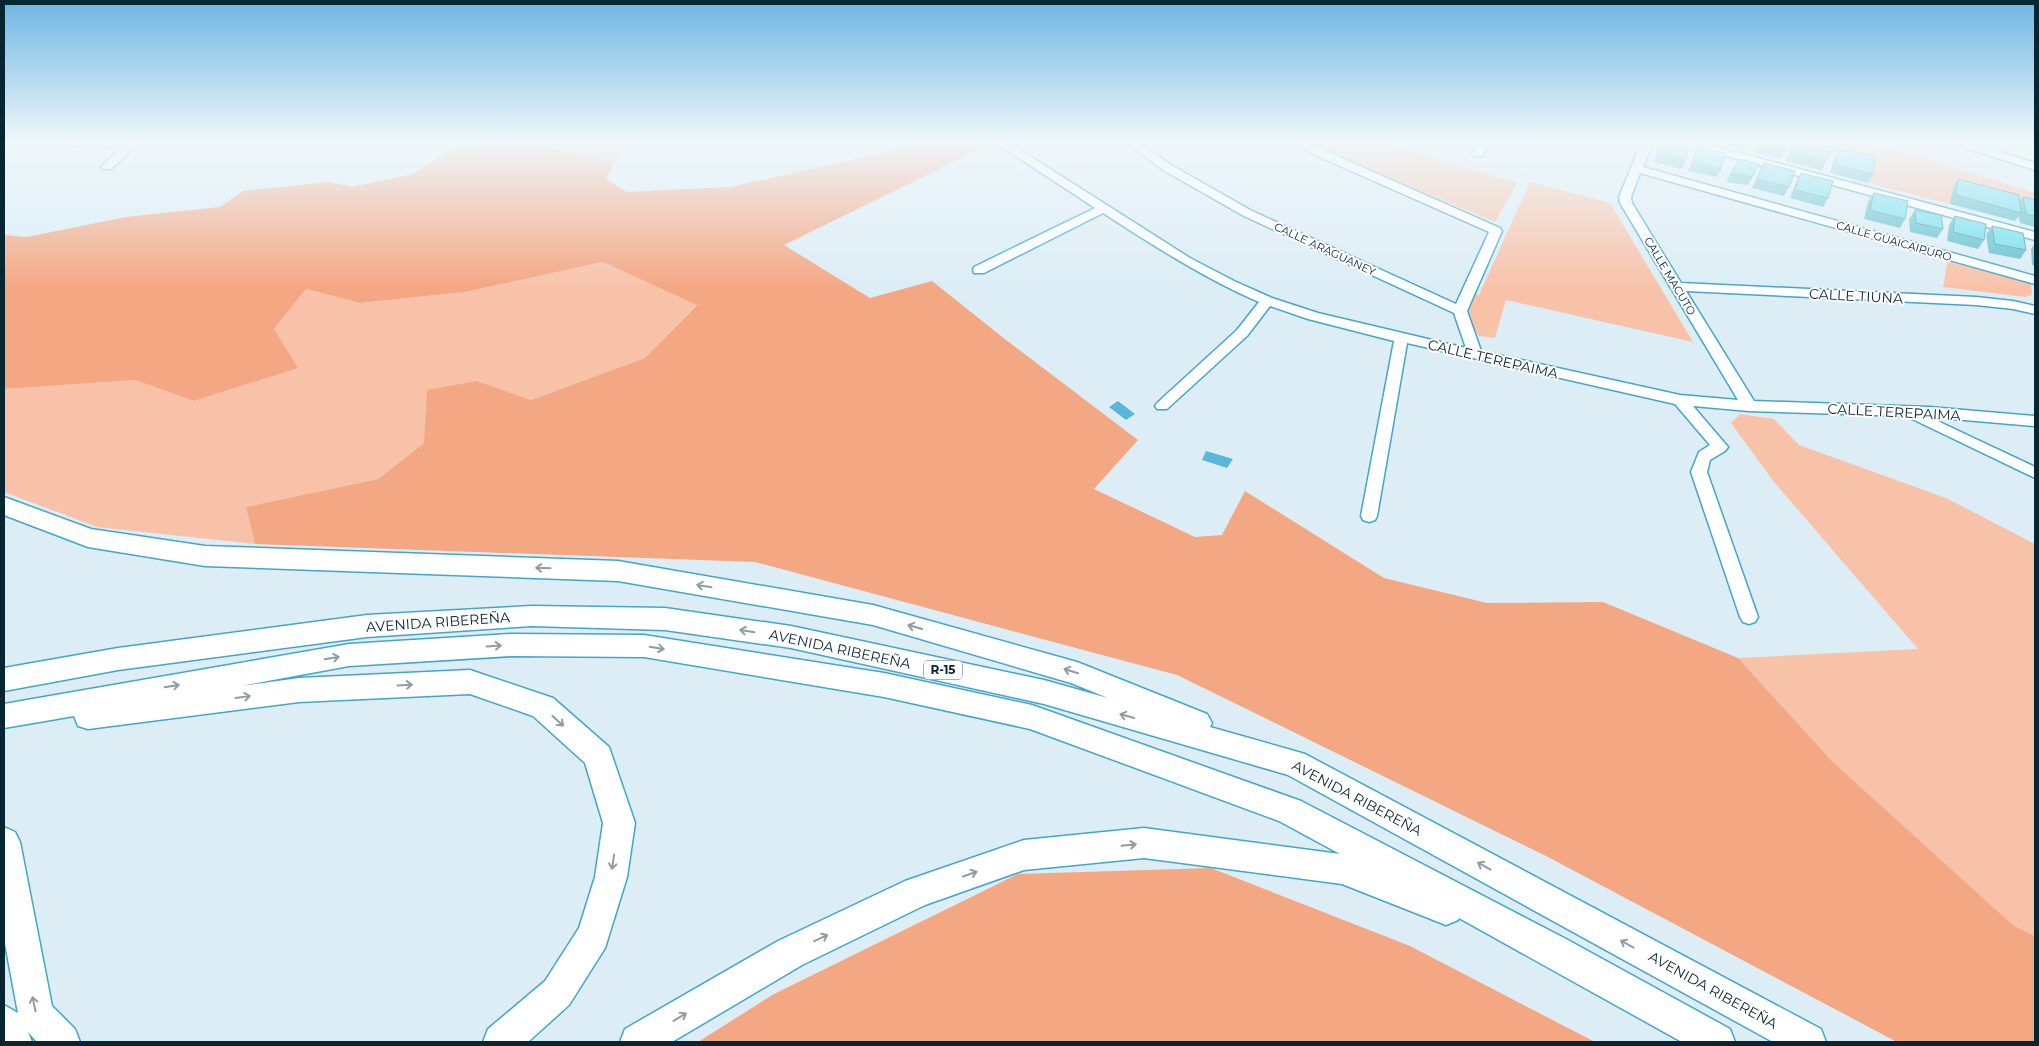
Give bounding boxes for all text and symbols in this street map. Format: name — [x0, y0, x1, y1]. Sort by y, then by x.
street label: CALLE GUAICAIPURO — [1835, 218, 1953, 264]
street label: CALLE ARAGUANEY — [1272, 219, 1378, 279]
street label: CALLE MACUTO — [1641, 234, 1699, 318]
street label: CALLE TIUNA — [1809, 285, 1904, 307]
street label: CALLE TEREPAIMA — [1426, 335, 1561, 383]
street label: CALLE TEREPAIMA — [1827, 400, 1962, 425]
one-way arrow — [535, 563, 552, 573]
one-way arrow — [696, 580, 712, 590]
street label: AVENIDA RIBEREÑA — [365, 608, 512, 636]
one-way arrow — [907, 621, 923, 631]
one-way arrow — [739, 625, 755, 635]
street label: AVENIDA RIBEREÑA — [768, 625, 913, 673]
one-way arrow — [486, 642, 502, 651]
one-way arrow — [648, 644, 664, 654]
one-way arrow — [324, 653, 340, 663]
road number: R-15 — [924, 660, 962, 680]
one-way arrow — [1064, 666, 1080, 676]
one-way arrow — [397, 680, 413, 689]
one-way arrow — [164, 681, 180, 691]
one-way arrow — [235, 692, 251, 702]
one-way arrow — [1119, 711, 1135, 721]
one-way arrow — [551, 715, 564, 726]
street label: AVENIDA RIBEREÑA — [1289, 756, 1426, 840]
one-way arrow — [1121, 840, 1137, 850]
one-way arrow — [608, 853, 618, 869]
one-way arrow — [1477, 861, 1492, 871]
one-way arrow — [962, 869, 978, 878]
one-way arrow — [813, 932, 828, 942]
one-way arrow — [1620, 938, 1635, 948]
street label: AVENIDA RIBEREÑA — [1645, 947, 1781, 1033]
one-way arrow — [29, 996, 38, 1012]
one-way arrow — [672, 1012, 686, 1022]

